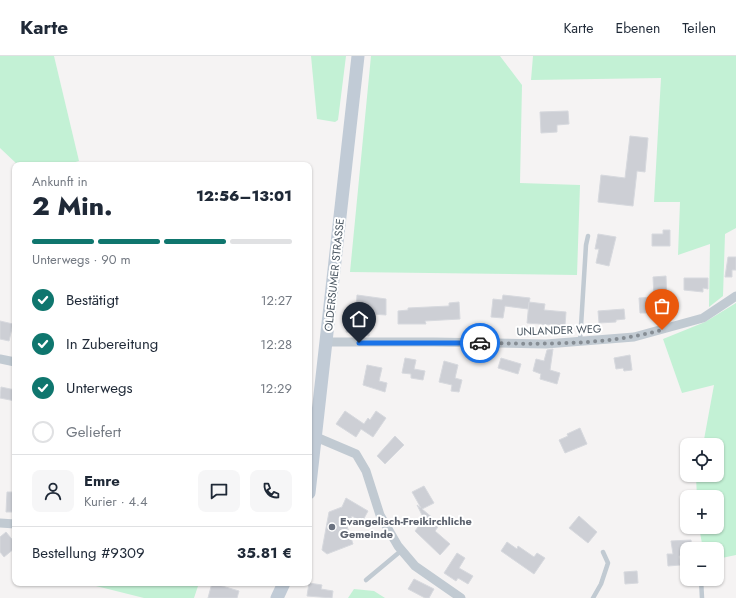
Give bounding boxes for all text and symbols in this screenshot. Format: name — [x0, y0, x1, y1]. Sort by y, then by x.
text: Karte — [20, 14, 68, 41]
text: Karte — [563, 18, 593, 38]
text: Ebenen — [615, 18, 660, 38]
text: Teilen — [682, 18, 716, 38]
text: Ankunft in — [32, 172, 88, 191]
text: 12:56–13:01 — [196, 185, 292, 207]
text: 2 Min. — [32, 187, 113, 225]
street label: OLDERSUMER STRASSE — [320, 218, 348, 332]
text: Unterwegs · 90 m — [32, 250, 131, 269]
icon: check — [32, 289, 54, 311]
text: Bestätigt — [66, 289, 119, 311]
pin — [645, 289, 679, 330]
text: 12:27 — [261, 291, 292, 310]
icon: bag — [651, 295, 673, 317]
pin — [342, 302, 376, 343]
icon: home — [348, 308, 370, 330]
street label: UNLANDER WEG — [516, 321, 602, 339]
courier — [460, 323, 500, 363]
icon: car — [469, 332, 491, 354]
icon: check — [32, 333, 54, 355]
text: In Zubereitung — [66, 333, 158, 355]
text: 12:28 — [260, 335, 292, 354]
icon: check — [32, 377, 54, 399]
text: Unterwegs — [66, 377, 132, 399]
text: 12:29 — [260, 379, 292, 398]
text: Geliefert — [66, 421, 121, 443]
map controls — [680, 438, 724, 586]
button: locate — [680, 438, 724, 482]
button: person — [32, 470, 74, 512]
text: Emre — [84, 470, 120, 492]
button: chat — [198, 470, 240, 512]
button: phone — [250, 470, 292, 512]
button: + — [680, 490, 724, 534]
text: Kurier · 4.4 — [84, 492, 148, 511]
place label: Evangelisch-Freikirchliche Gemeinde — [340, 513, 472, 542]
marker: Evangelisch-Freikirchliche Gemeinde — [327, 522, 337, 532]
text: Bestellung #9309 — [32, 542, 145, 564]
text: 35.81 € — [237, 542, 292, 564]
button: − — [680, 542, 724, 586]

